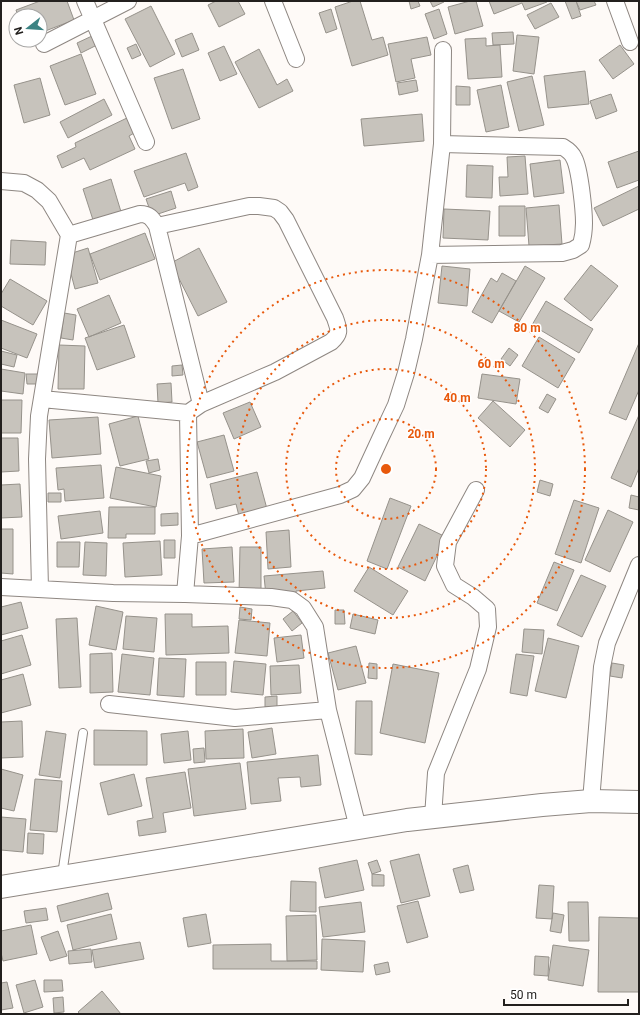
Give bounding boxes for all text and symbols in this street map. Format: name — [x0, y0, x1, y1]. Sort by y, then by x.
north arrow — [8, 8, 48, 48]
text: N — [11, 25, 26, 36]
text: 80 m — [513, 321, 541, 335]
text: 60 m — [477, 357, 505, 371]
text: 40 m — [443, 391, 471, 405]
text: 20 m — [407, 427, 435, 441]
centre of rings — [379, 462, 393, 476]
scale bar — [504, 981, 628, 1007]
text: 50 m — [510, 988, 537, 1002]

